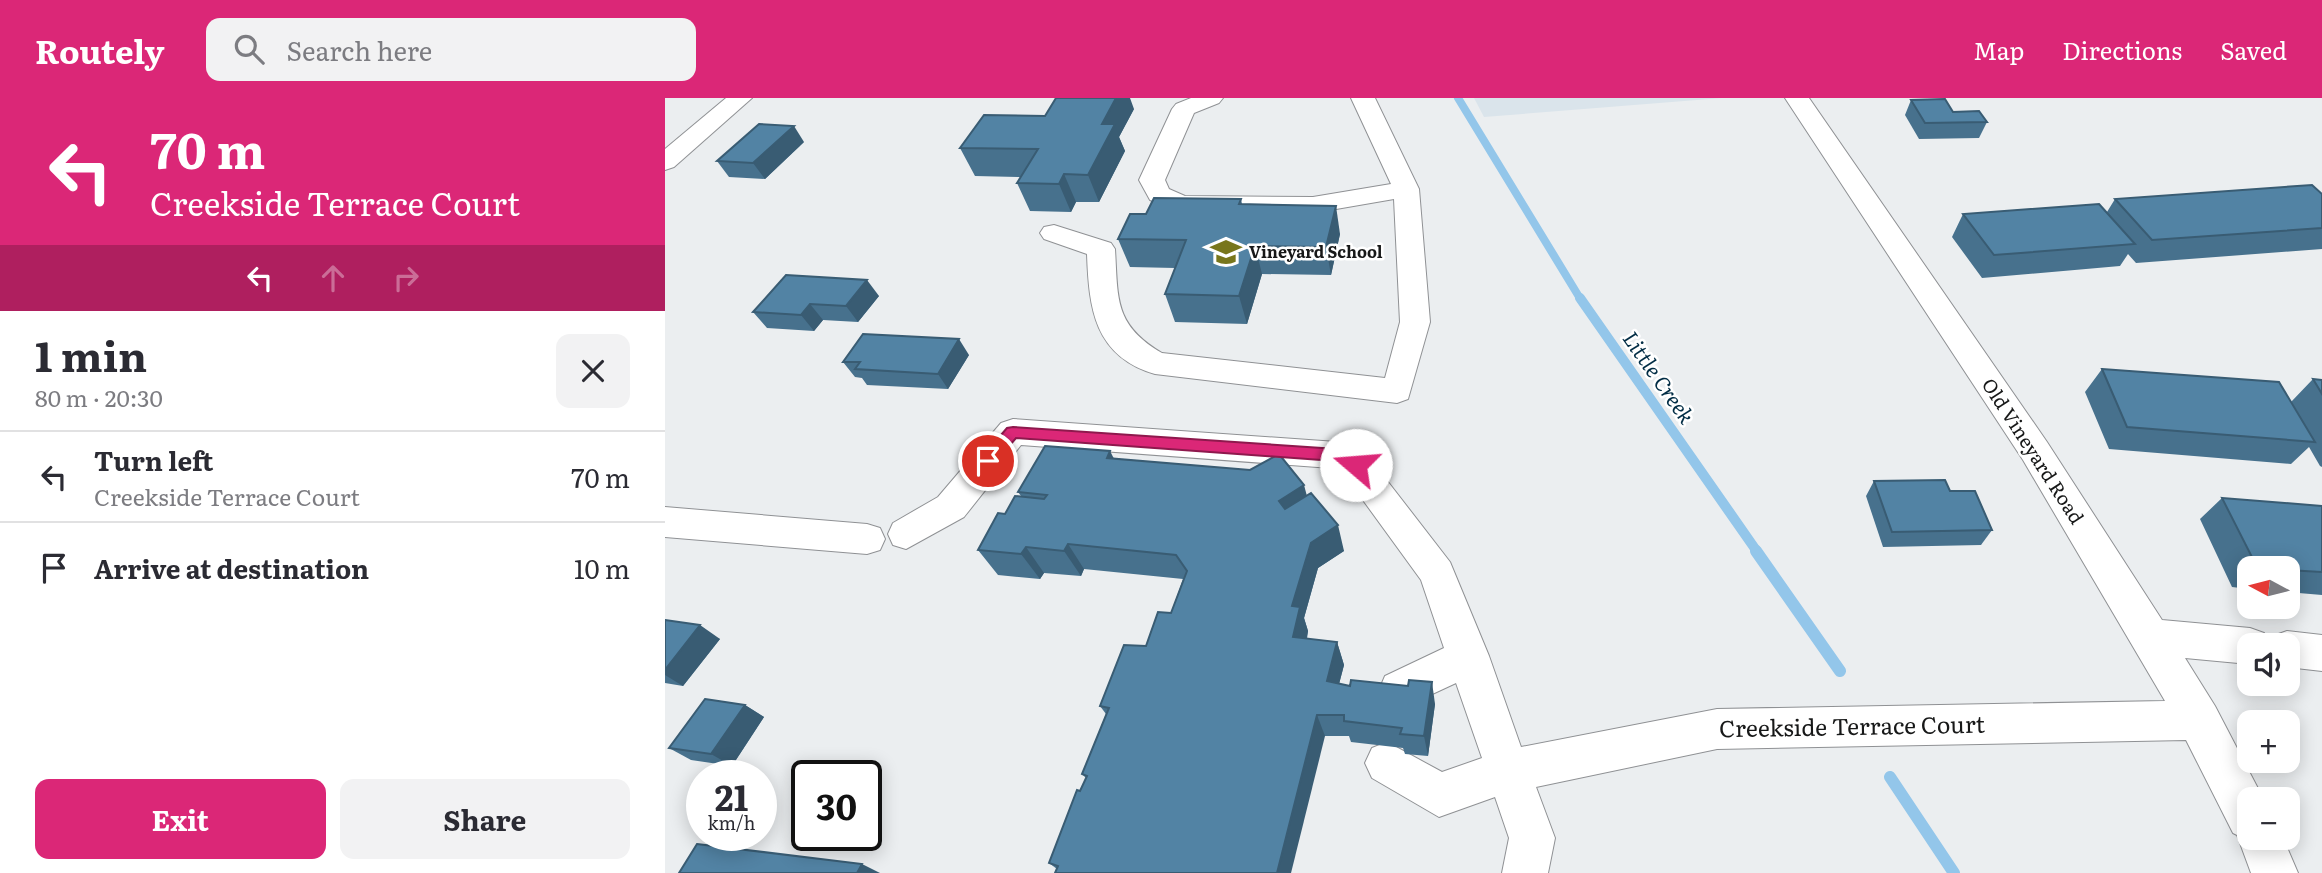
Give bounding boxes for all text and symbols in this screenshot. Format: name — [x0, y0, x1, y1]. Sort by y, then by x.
search box — [206, 18, 696, 81]
text: Routely — [35, 25, 164, 74]
icon: search — [230, 30, 268, 68]
text: Search here — [286, 30, 432, 69]
text: Map — [1973, 32, 2024, 67]
text: Directions — [2062, 32, 2182, 67]
text: Saved — [2220, 32, 2287, 67]
text: 70 m — [150, 111, 265, 184]
icon: left — [35, 126, 126, 217]
text: Creekside Terrace Court — [150, 178, 520, 226]
school or university icon: Vineyard School — [1209, 235, 1243, 269]
place label: Vineyard School — [1249, 239, 1383, 263]
icon: left — [241, 259, 279, 297]
icon: ahead — [314, 259, 352, 297]
icon: right — [387, 259, 425, 297]
text: 1 min — [35, 323, 147, 385]
water label: Little Creek — [1617, 324, 1704, 429]
button: close — [556, 334, 630, 408]
street label: Old Vineyard Road — [1976, 372, 2092, 529]
text: 80 m · 20:30 — [35, 380, 163, 414]
position arrow — [1319, 428, 1393, 502]
pin — [958, 431, 1018, 491]
text: Turn left — [94, 440, 213, 479]
icon: arrive — [969, 442, 1007, 480]
text: 70 m — [571, 457, 630, 496]
icon: left — [35, 458, 73, 496]
text: Creekside Terrace Court — [94, 479, 360, 513]
text: Arrive at destination — [94, 548, 369, 587]
text: 10 m — [574, 548, 630, 587]
icon: arrive — [35, 549, 73, 587]
north arrow — [2237, 556, 2299, 620]
map controls — [2237, 556, 2300, 850]
button: sound — [2237, 633, 2300, 696]
street label: Creekside Terrace Court — [1719, 706, 1986, 744]
button: + — [2237, 710, 2300, 773]
speed limit sign: 30 — [791, 760, 882, 851]
text: 21 — [715, 770, 748, 822]
button: Exit — [35, 779, 326, 859]
button: Share — [340, 779, 630, 859]
button: − — [2237, 787, 2300, 850]
text: km/h — [708, 809, 755, 836]

